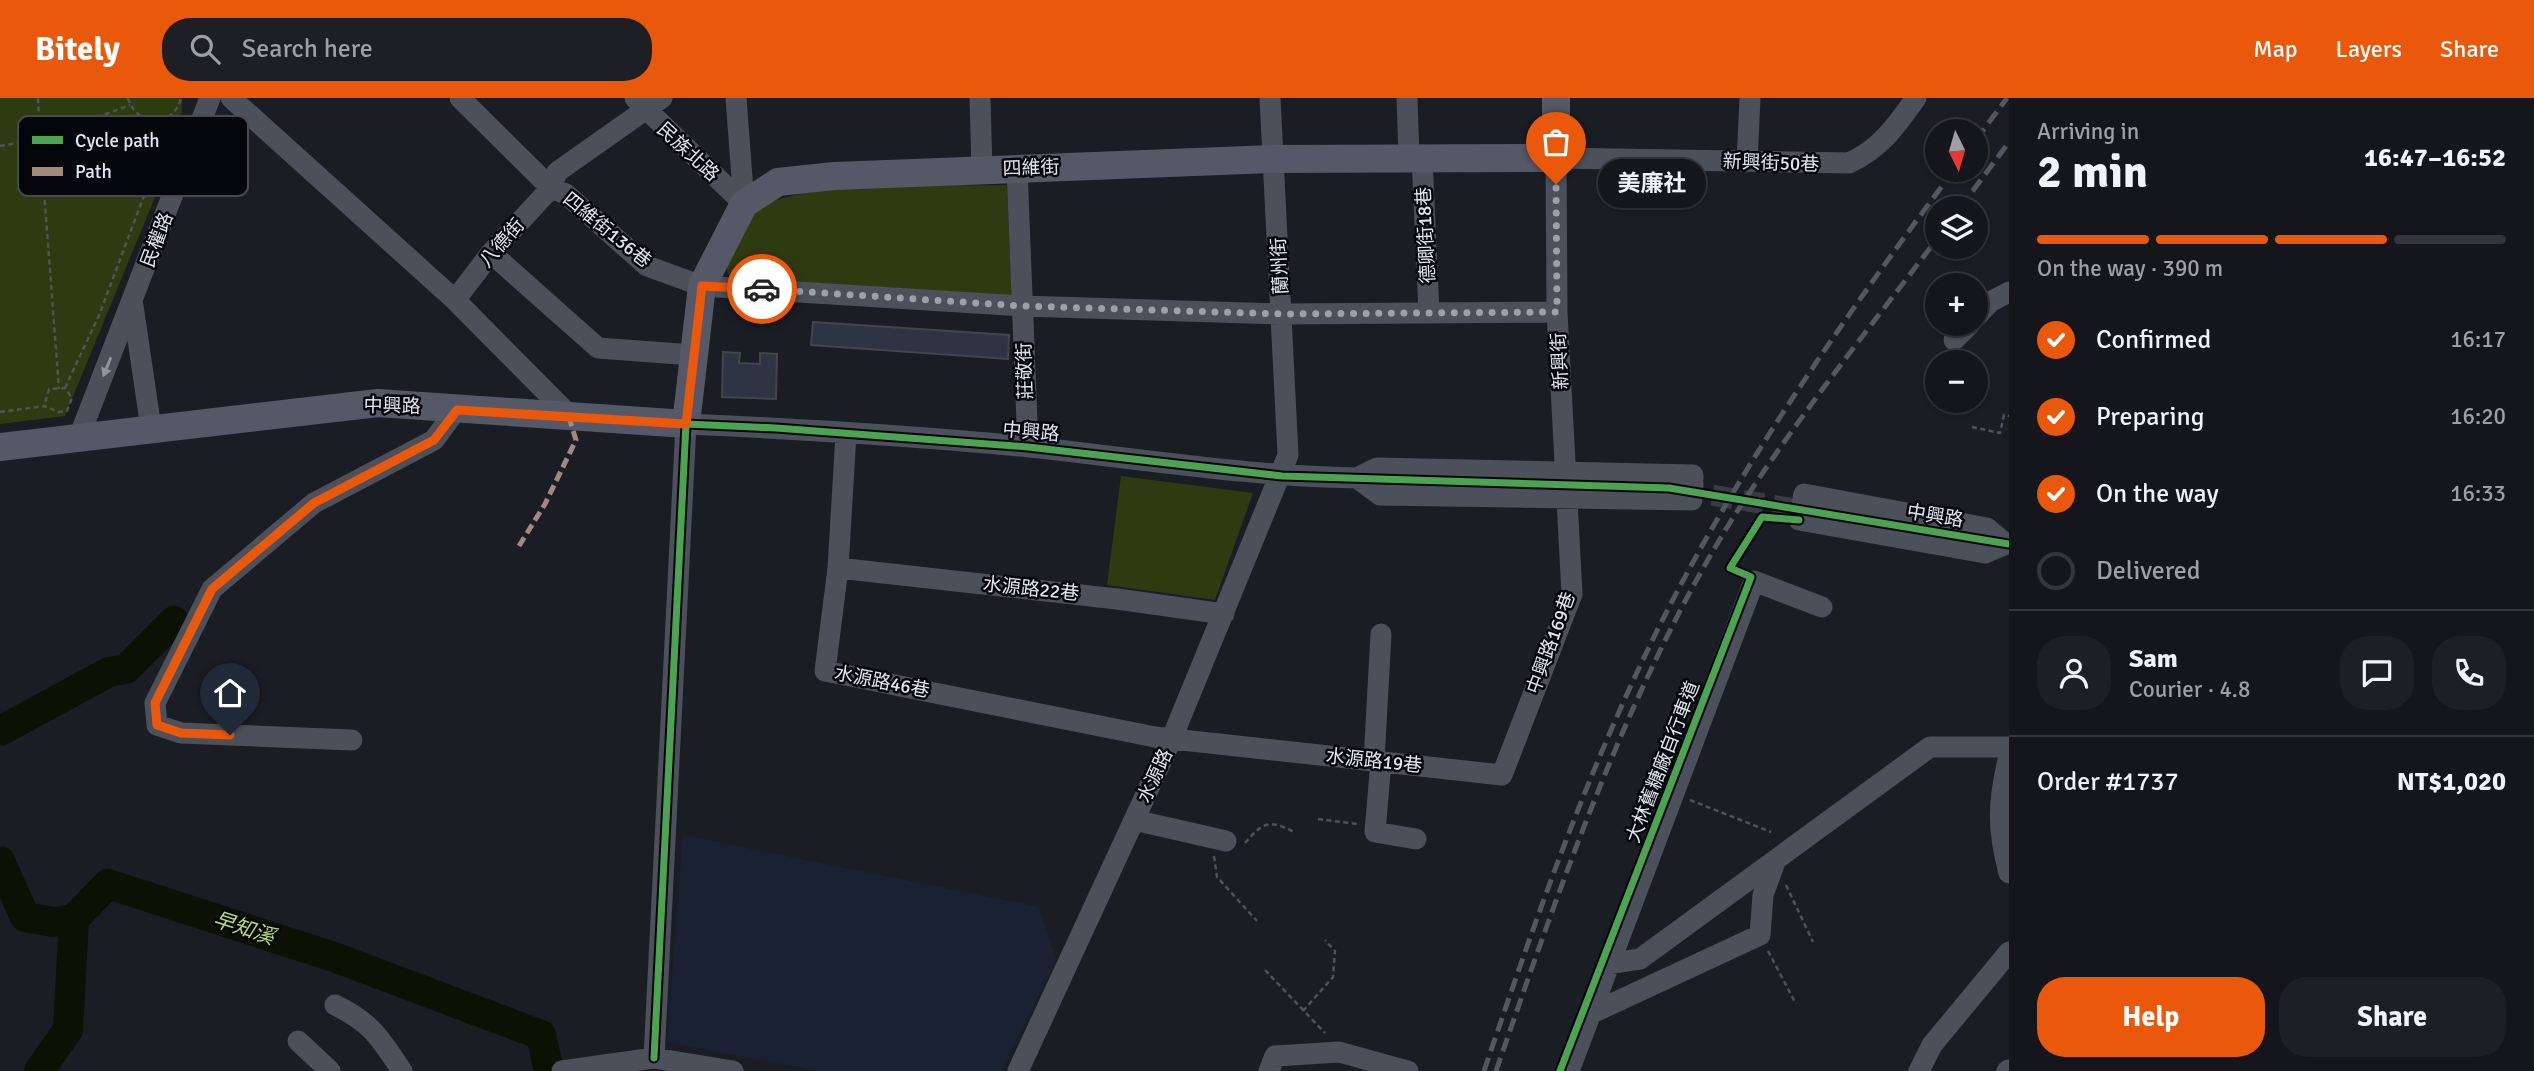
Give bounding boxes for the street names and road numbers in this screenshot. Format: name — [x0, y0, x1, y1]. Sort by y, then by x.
street label: 民族北路 — [652, 117, 724, 187]
street label: 新興街50巷 — [1722, 149, 1820, 177]
street label: 四維街 — [1002, 155, 1060, 181]
street label: 德卿街18巷 — [1411, 186, 1441, 284]
street label: 四維街136巷 — [558, 187, 656, 273]
street label: 民權路 — [136, 209, 178, 271]
street label: 八德街 — [474, 214, 530, 272]
street label: 蘭州街 — [1267, 237, 1293, 295]
street label: 新興街 — [1547, 332, 1573, 390]
street label: 莊敬街 — [1012, 342, 1038, 400]
street label: 中興路 — [363, 394, 421, 418]
street label: 中興路 — [1002, 418, 1060, 446]
street label: 中興路 — [1905, 500, 1965, 532]
street label: 水源路22巷 — [982, 572, 1080, 606]
street label: 中興路169巷 — [1521, 589, 1581, 697]
street label: 水源路46巷 — [832, 661, 932, 703]
street label: 大林舊糖廠自行車道 — [1621, 678, 1705, 846]
street label: 水源路19巷 — [1325, 744, 1423, 778]
street label: 水源路 — [1132, 745, 1178, 807]

